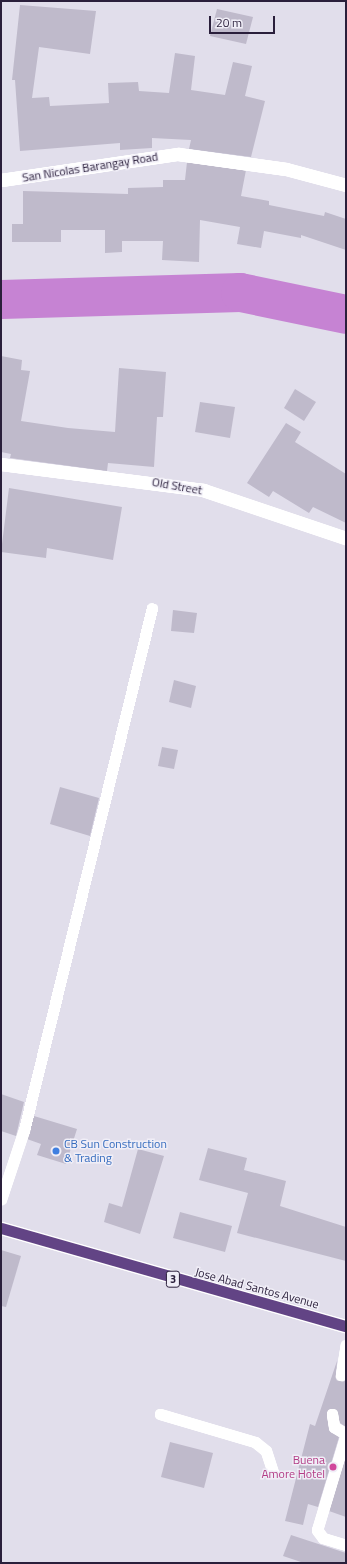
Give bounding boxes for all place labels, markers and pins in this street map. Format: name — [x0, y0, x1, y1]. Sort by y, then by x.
place label: CB Sun Construction & Trading — [64, 1137, 167, 1165]
marker: CB Sun Construction & Trading — [51, 1146, 61, 1156]
place label: Buena Amore Hotel — [261, 1453, 325, 1481]
marker: Buena Amore Hotel — [328, 1462, 338, 1472]

